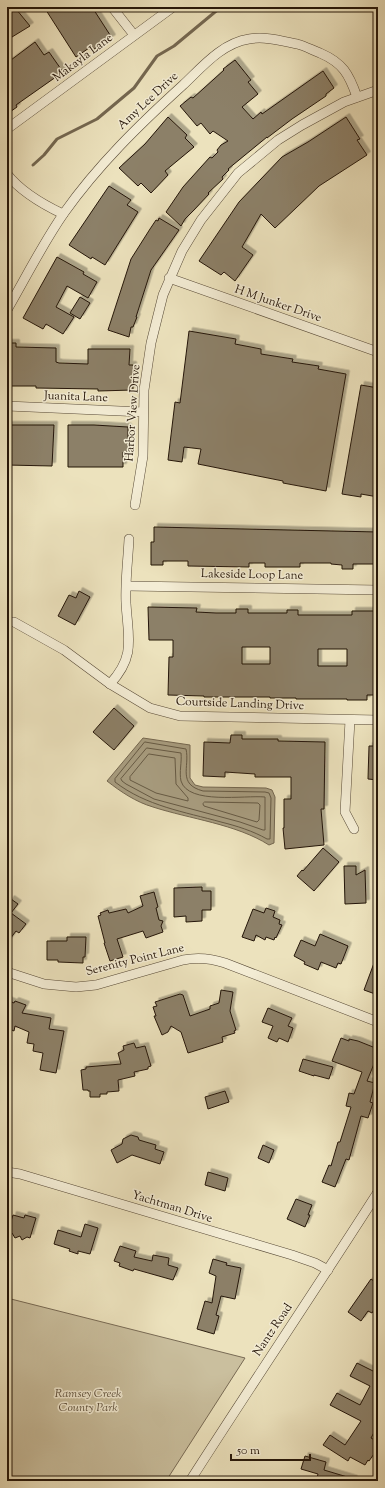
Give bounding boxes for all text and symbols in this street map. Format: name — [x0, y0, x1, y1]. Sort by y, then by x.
street label: Makayla Lane — [49, 29, 117, 87]
street label: Amy Lee Drive — [113, 68, 183, 134]
street label: H M Junker Drive — [232, 281, 324, 327]
street label: Harbor View Drive — [121, 363, 145, 462]
street label: Juanita Lane — [43, 387, 109, 407]
street label: Lakeside Loop Lane — [201, 565, 304, 585]
street label: Courtside Landing Drive — [175, 693, 305, 715]
street label: Serenity Point Lane — [84, 939, 187, 981]
street label: Yachtman Drive — [129, 1186, 215, 1228]
street label: Nantz Road — [249, 1300, 297, 1360]
park label: Ramsey Creek County Park — [55, 1385, 122, 1417]
scale bar — [231, 1436, 310, 1462]
text: 50 m — [236, 1442, 260, 1460]

